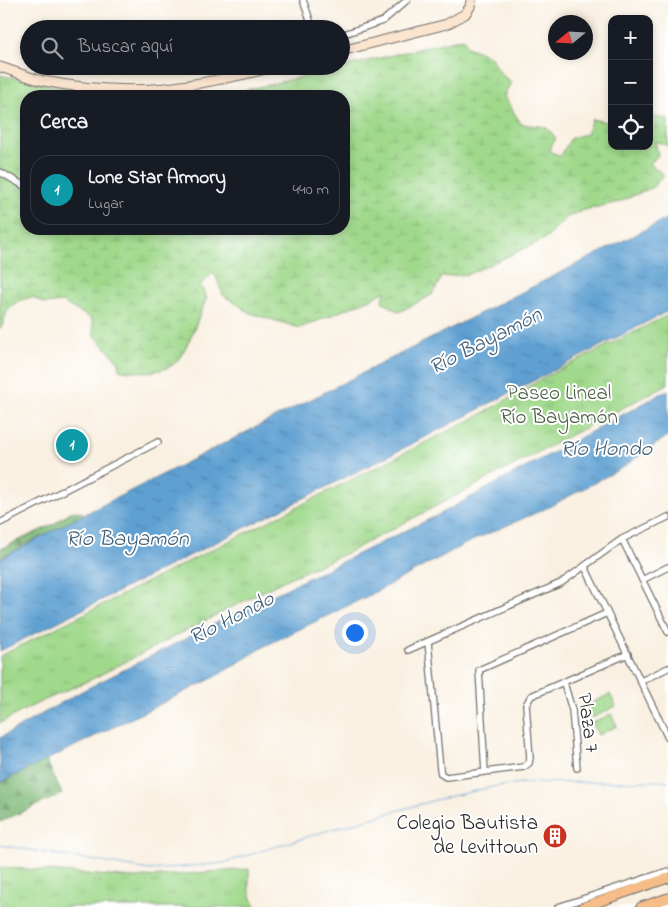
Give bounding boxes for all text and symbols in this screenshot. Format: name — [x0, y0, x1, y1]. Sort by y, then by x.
north arrow — [548, 15, 593, 60]
map controls — [608, 15, 653, 150]
button: + — [608, 15, 653, 60]
search box — [20, 20, 350, 75]
icon: search — [38, 34, 66, 62]
text: Buscar aquí — [78, 34, 173, 61]
button: − — [608, 60, 653, 105]
button: locate — [608, 105, 653, 150]
text: Cerca — [40, 108, 88, 138]
text: Lone Star Armory — [88, 165, 226, 192]
text: 1 — [54, 178, 60, 202]
text: 440 m — [292, 178, 329, 202]
text: Lugar — [88, 192, 124, 216]
water label: Río Bayamón — [424, 299, 549, 384]
park label: Paseo Lineal Río Bayamón — [500, 379, 618, 435]
pin: 1 — [56, 426, 88, 464]
water label: Río Hondo — [560, 434, 654, 466]
water label: Río Bayamón — [65, 524, 190, 556]
water label: Río Hondo — [184, 583, 282, 654]
your location — [342, 620, 368, 646]
street label: Plaza 7 — [568, 691, 606, 755]
place label: Colegio Bautista de Levittown — [397, 809, 538, 863]
building icon: Colegio Bautista de Levittown — [542, 823, 568, 849]

